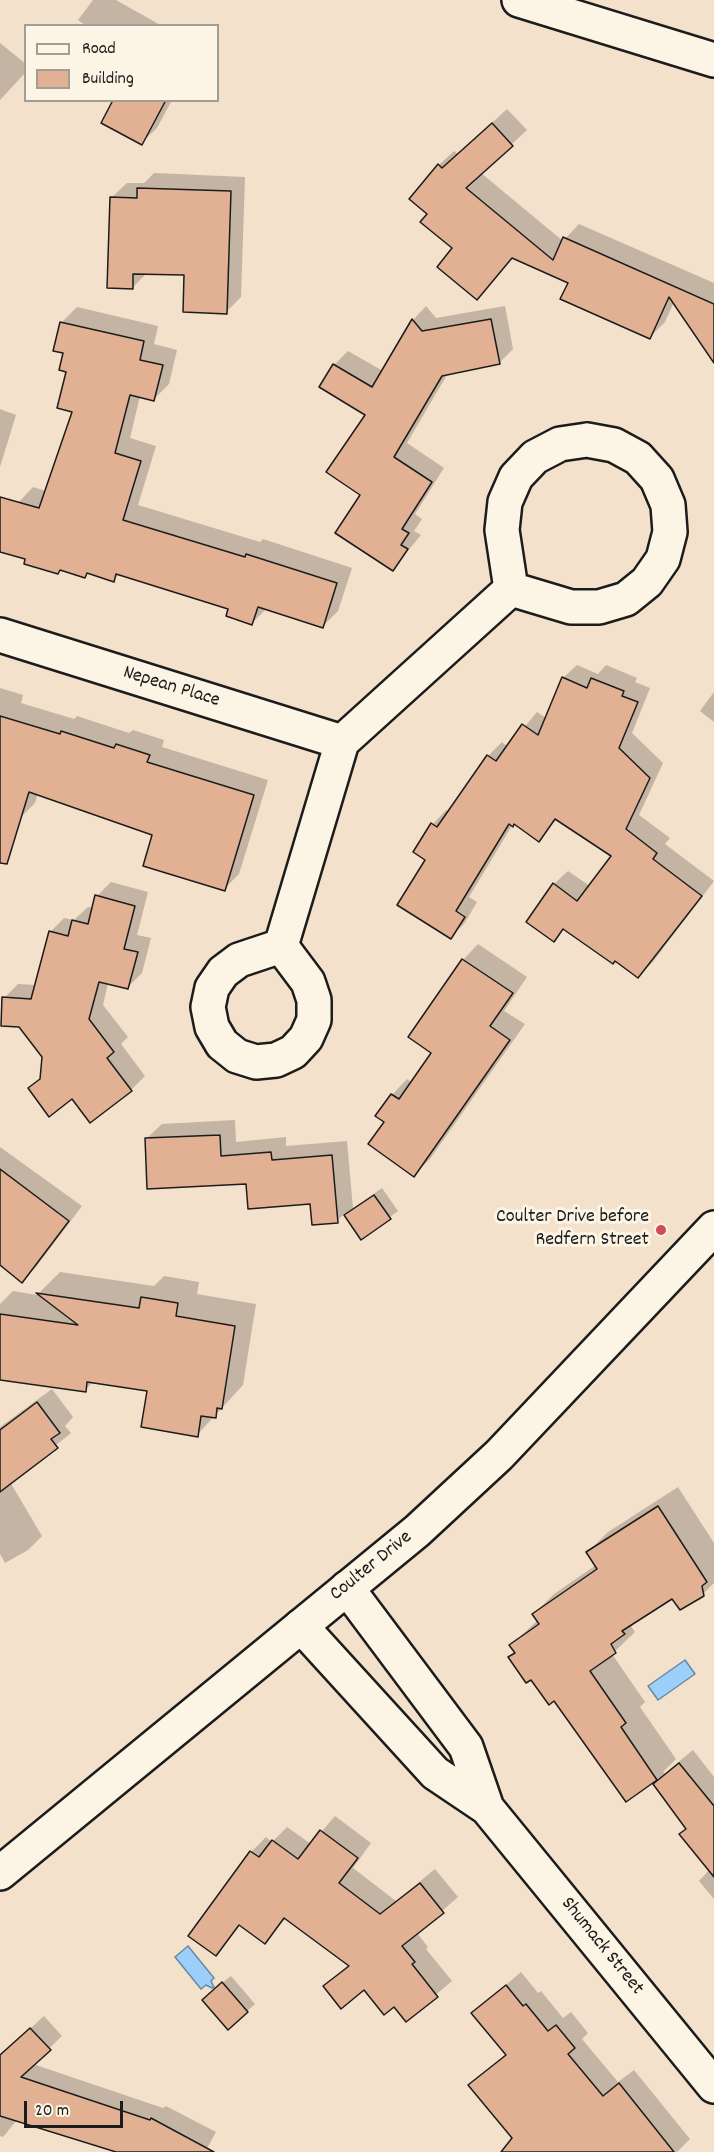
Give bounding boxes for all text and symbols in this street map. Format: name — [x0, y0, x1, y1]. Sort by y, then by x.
legend — [24, 24, 219, 102]
text: Road — [82, 37, 116, 62]
text: Building — [82, 67, 134, 92]
street label: Nepean Place — [120, 662, 222, 714]
place label: Coulter Drive before Redfern Street — [496, 1206, 649, 1253]
marker: Coulter Drive before Redfern Street — [654, 1223, 668, 1237]
street label: Coulter Drive — [326, 1527, 418, 1607]
street label: Shumack Street — [554, 1893, 648, 2001]
scale bar — [27, 2089, 126, 2127]
text: 20 m — [35, 2099, 69, 2124]

